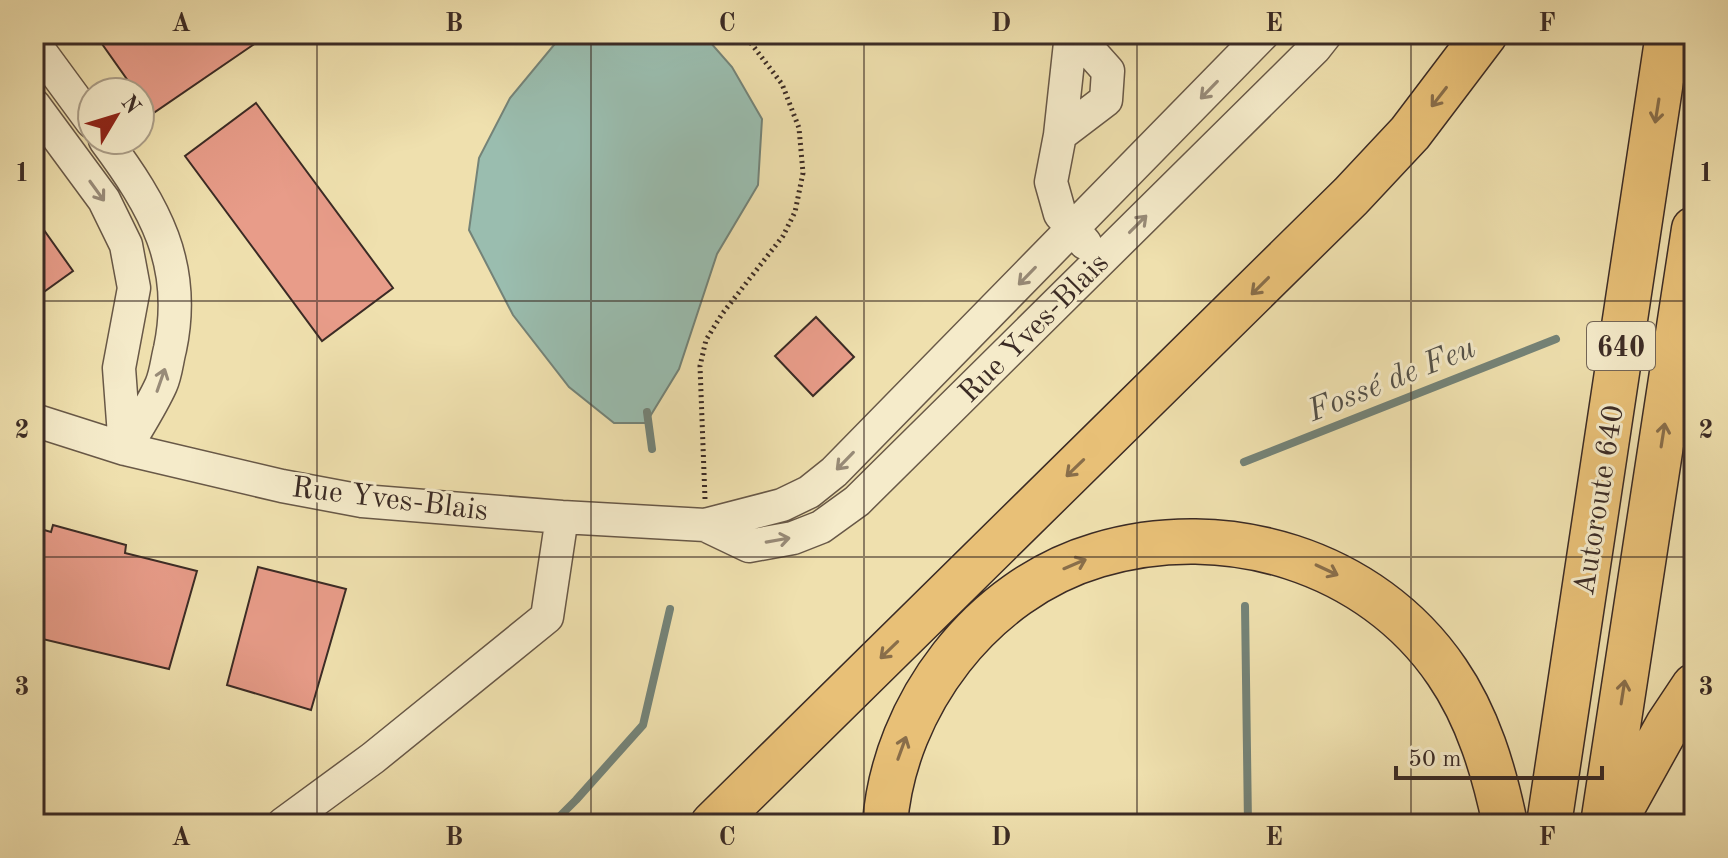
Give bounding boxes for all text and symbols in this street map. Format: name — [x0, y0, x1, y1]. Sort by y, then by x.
text: A — [171, 11, 191, 37]
text: B — [445, 11, 463, 37]
text: C — [718, 11, 736, 37]
text: D — [991, 11, 1011, 37]
text: E — [1265, 11, 1283, 37]
text: F — [1538, 11, 1556, 37]
north arrow — [76, 76, 156, 156]
one-way arrow — [1199, 80, 1218, 100]
one-way arrow — [1430, 86, 1447, 107]
text: N — [116, 92, 144, 118]
one-way arrow — [1649, 98, 1664, 123]
text: 1 — [14, 161, 30, 187]
text: 1 — [1698, 161, 1714, 187]
one-way arrow — [88, 179, 105, 201]
one-way arrow — [1128, 214, 1148, 233]
street label: Rue Yves-Blais — [954, 248, 1115, 409]
one-way arrow — [1018, 266, 1037, 285]
one-way arrow — [1251, 276, 1270, 295]
road number: 640 — [1587, 322, 1655, 370]
water label: Fossé de Feu — [1303, 333, 1481, 429]
one-way arrow — [155, 368, 169, 393]
street label: Autoroute 640 — [1570, 403, 1630, 598]
text: 2 — [14, 418, 30, 444]
text: 2 — [1698, 418, 1714, 444]
one-way arrow — [1656, 422, 1671, 448]
one-way arrow — [836, 451, 855, 470]
one-way arrow — [1066, 458, 1085, 477]
street label: Rue Yves-Blais — [290, 473, 490, 527]
one-way arrow — [765, 532, 791, 547]
one-way arrow — [1062, 556, 1086, 570]
one-way arrow — [1315, 563, 1339, 578]
one-way arrow — [880, 640, 899, 659]
text: 3 — [14, 675, 30, 701]
text: 3 — [1698, 675, 1714, 701]
one-way arrow — [1617, 679, 1632, 705]
scale bar — [1396, 730, 1602, 780]
one-way arrow — [896, 736, 910, 761]
text: 50 m — [1408, 748, 1462, 772]
text: A — [171, 825, 191, 851]
text: B — [445, 825, 463, 851]
text: C — [718, 825, 736, 851]
text: D — [991, 825, 1011, 851]
text: E — [1265, 825, 1283, 851]
text: F — [1538, 825, 1556, 851]

